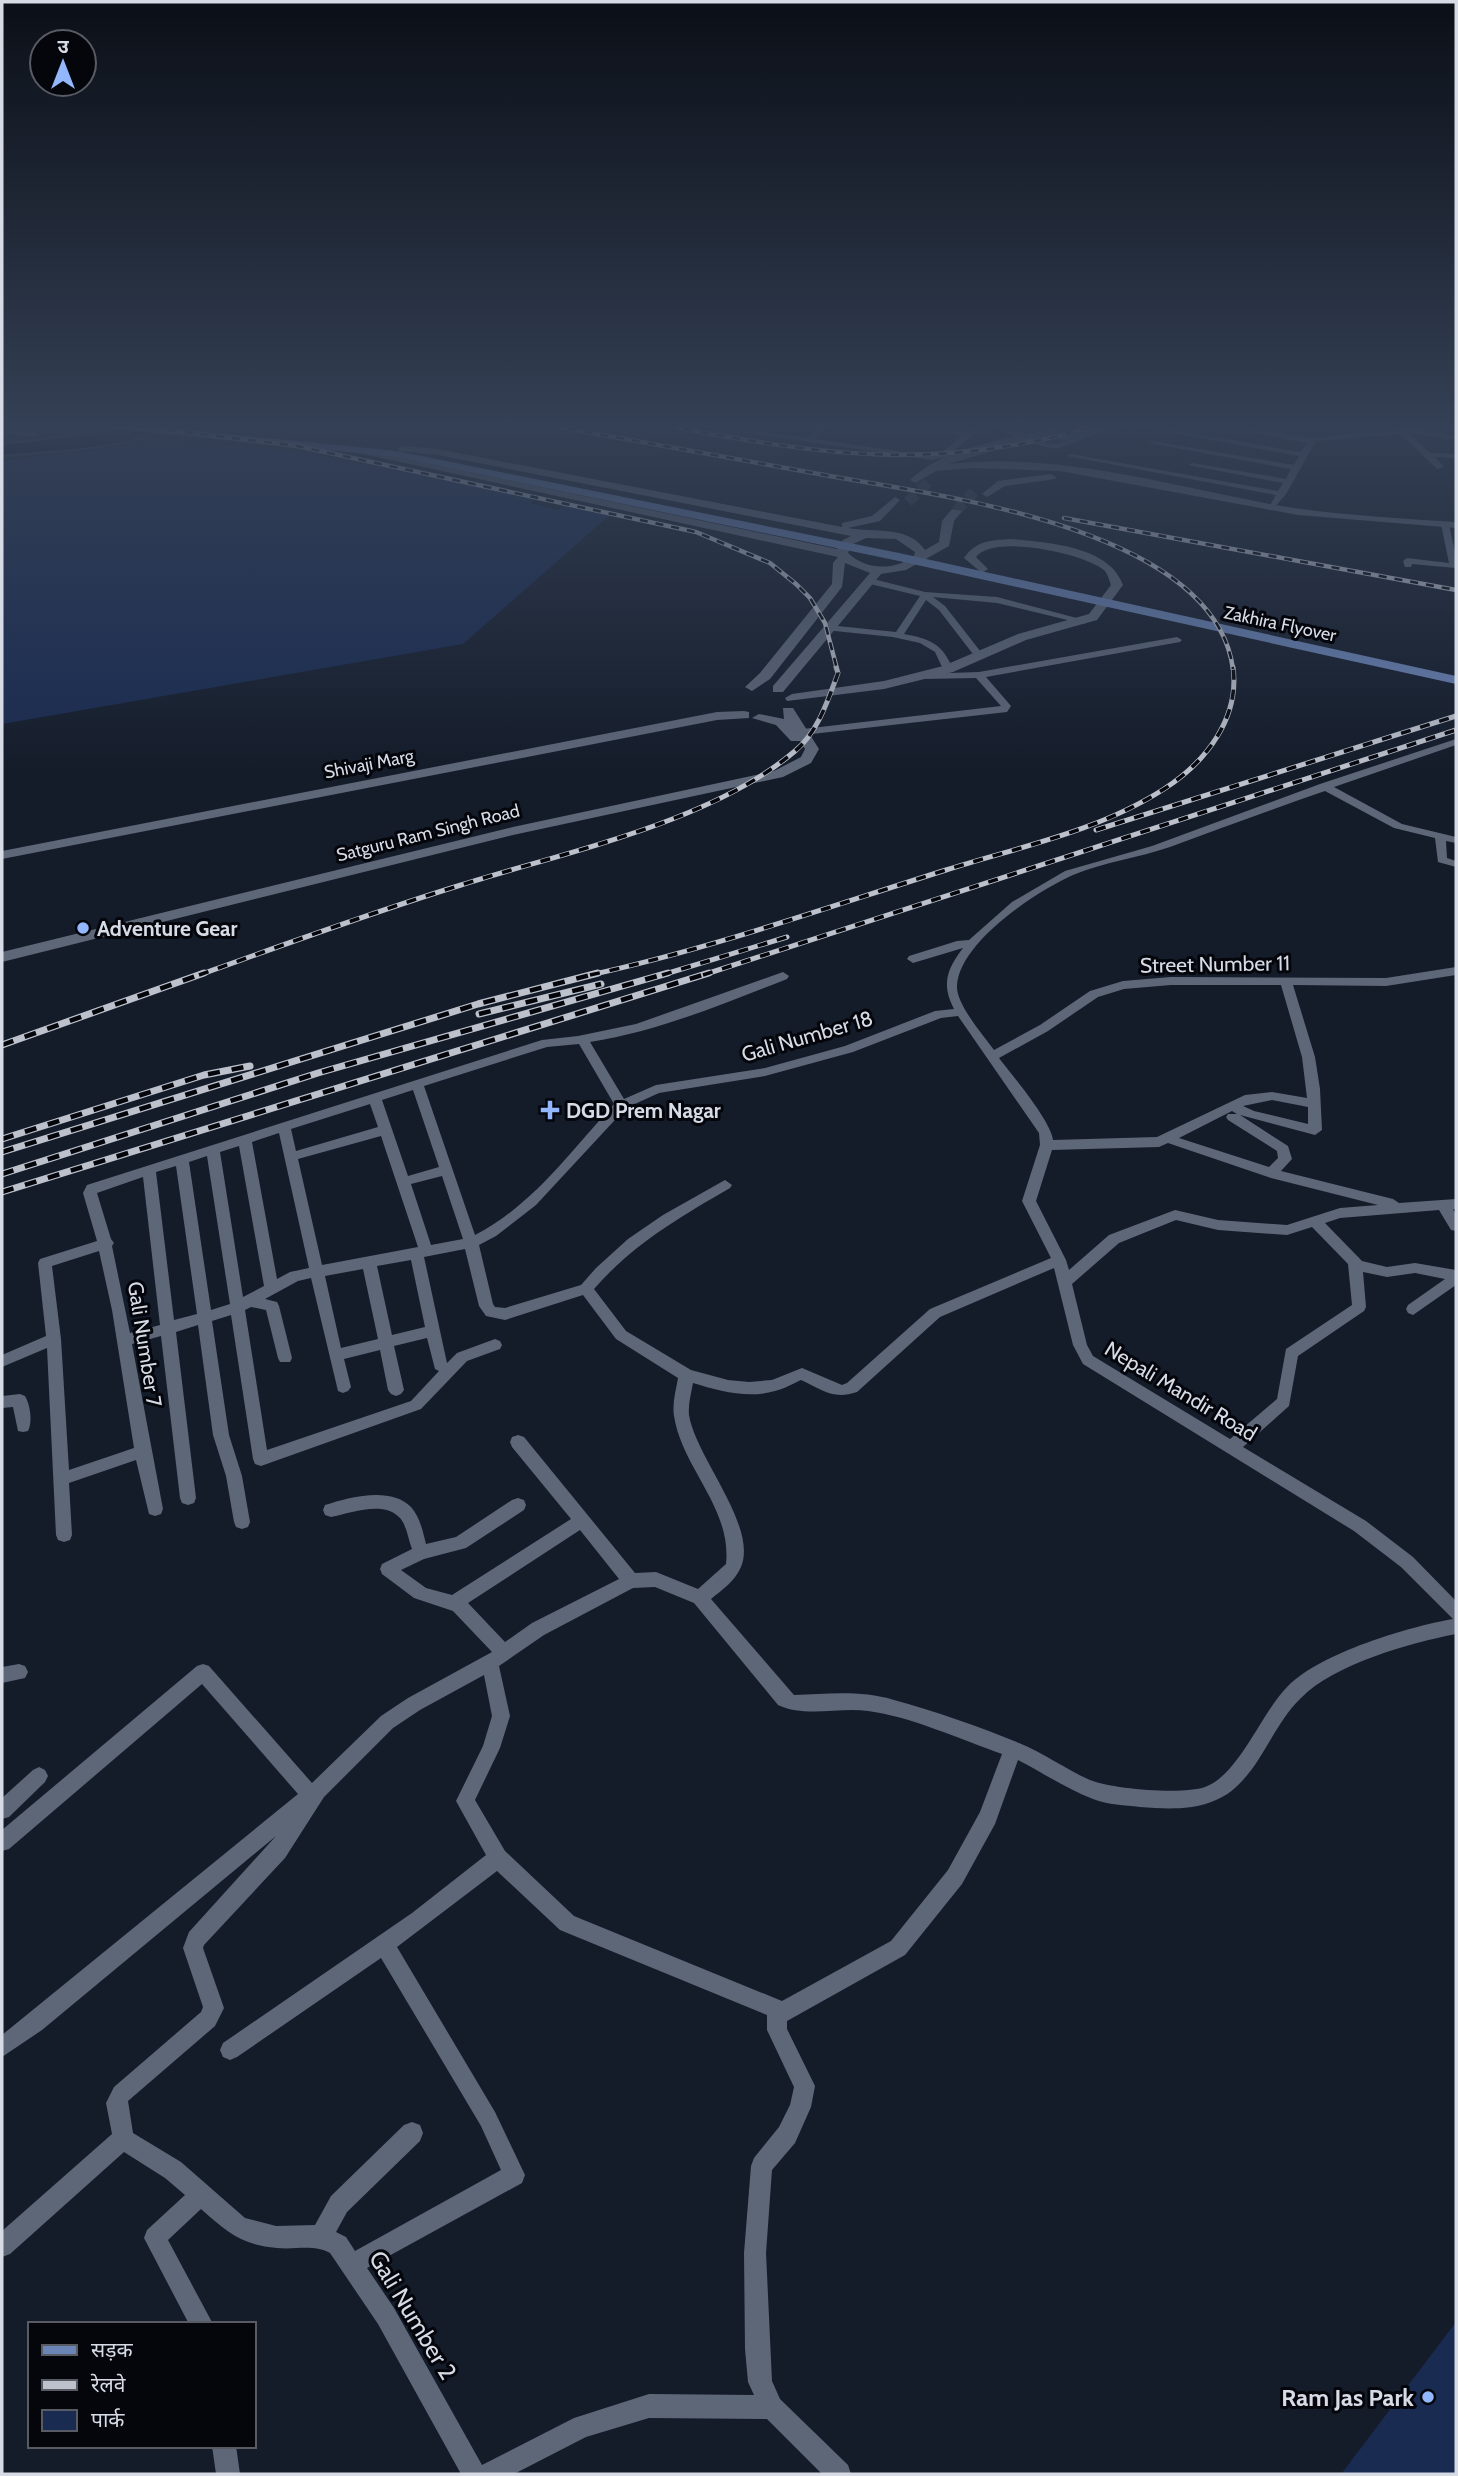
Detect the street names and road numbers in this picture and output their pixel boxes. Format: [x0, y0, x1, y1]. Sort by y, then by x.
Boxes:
street label: Zakhira Flyover [1222, 601, 1338, 647]
street label: Shivaji Marg [322, 744, 417, 783]
street label: Satguru Ram Singh Road [334, 800, 522, 866]
street label: Street Number 11 [1140, 950, 1290, 978]
street label: Gali Number 18 [738, 1005, 876, 1067]
street label: Gali Number 7 [123, 1280, 167, 1409]
street label: Nepali Mandir Road [1100, 1336, 1262, 1446]
street label: Gali Number 2 [363, 2245, 463, 2385]

